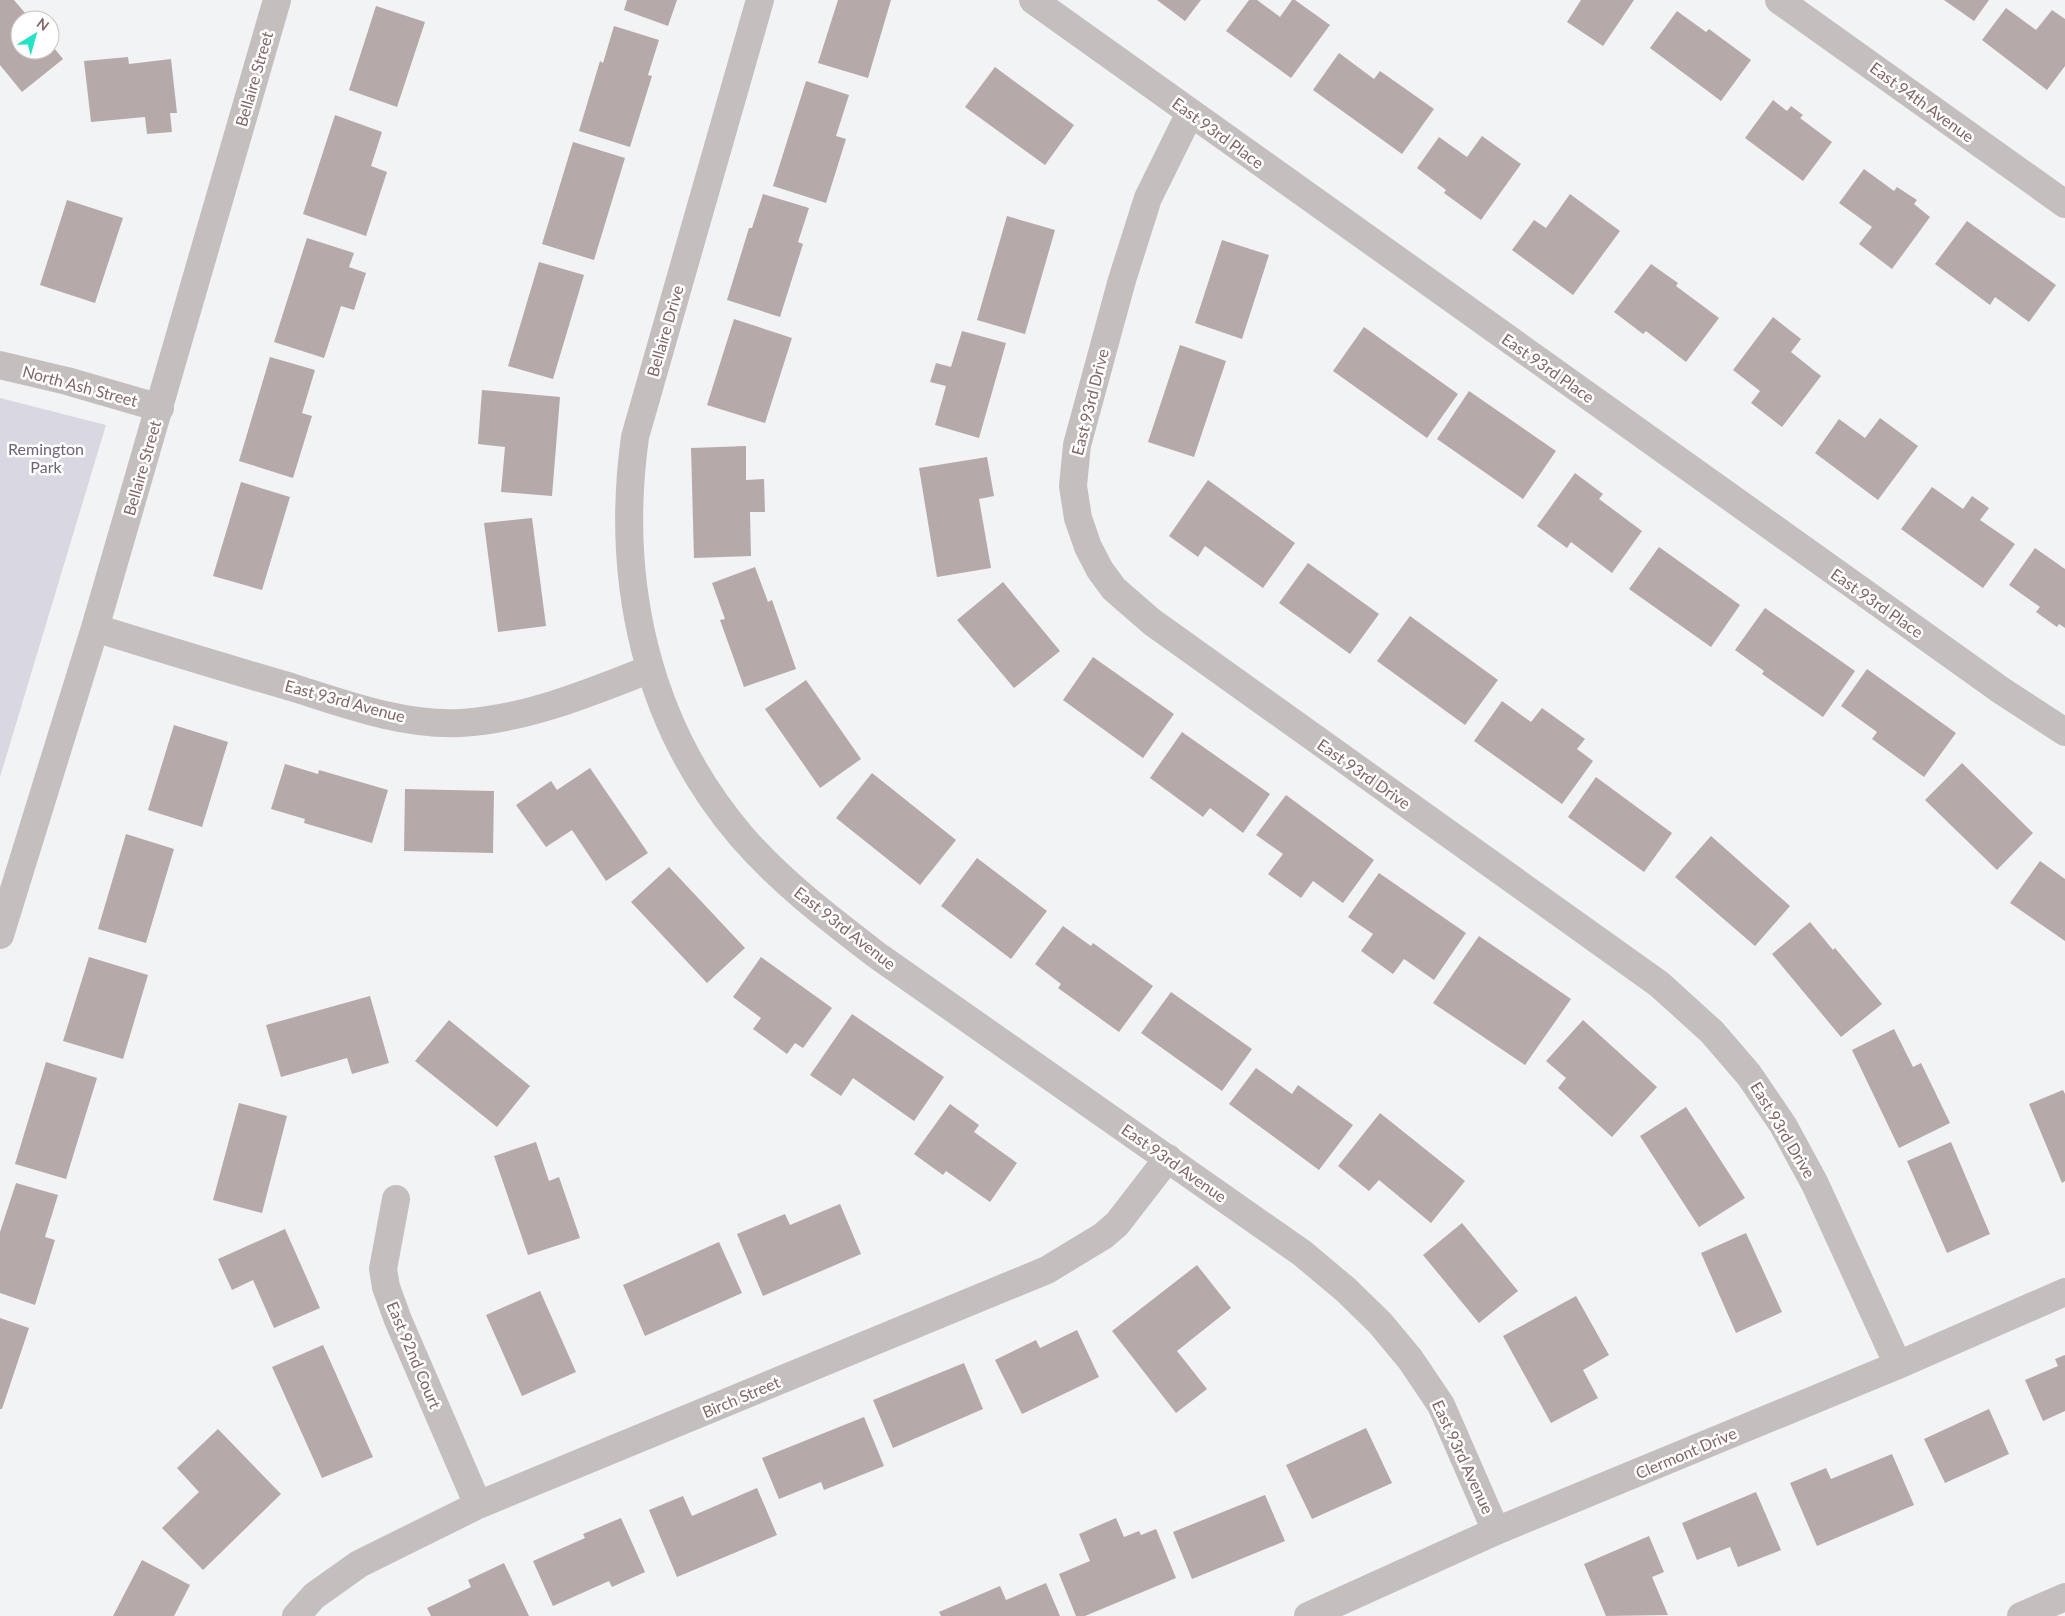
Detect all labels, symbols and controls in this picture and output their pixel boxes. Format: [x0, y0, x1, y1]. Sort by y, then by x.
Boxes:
north arrow [10, 10, 60, 60]
text: N [34, 14, 53, 34]
street label: Bellaire Street [231, 29, 276, 129]
street label: East 94th Avenue [1867, 58, 1978, 146]
street label: East 93rd Place [1169, 93, 1268, 172]
street label: Bellaire Drive [642, 283, 687, 379]
street label: East 93rd Place [1499, 329, 1598, 406]
street label: East 93rd Drive [1067, 347, 1112, 457]
street label: North Ash Street [21, 361, 140, 410]
street label: Bellaire Street [119, 418, 164, 518]
park label: Remington Park [8, 439, 84, 476]
street label: East 93rd Place [1828, 564, 1927, 641]
street label: East 93rd Avenue [283, 675, 407, 726]
street label: East 93rd Drive [1314, 735, 1414, 813]
street label: East 93rd Avenue [791, 882, 900, 973]
street label: East 93rd Drive [1747, 1078, 1820, 1181]
street label: East 93rd Avenue [1118, 1119, 1230, 1206]
street label: East 92nd Court [383, 1298, 446, 1411]
street label: Birch Street [699, 1372, 783, 1421]
street label: East 93rd Avenue [1429, 1397, 1498, 1517]
street label: Clermont Drive [1632, 1423, 1739, 1482]

